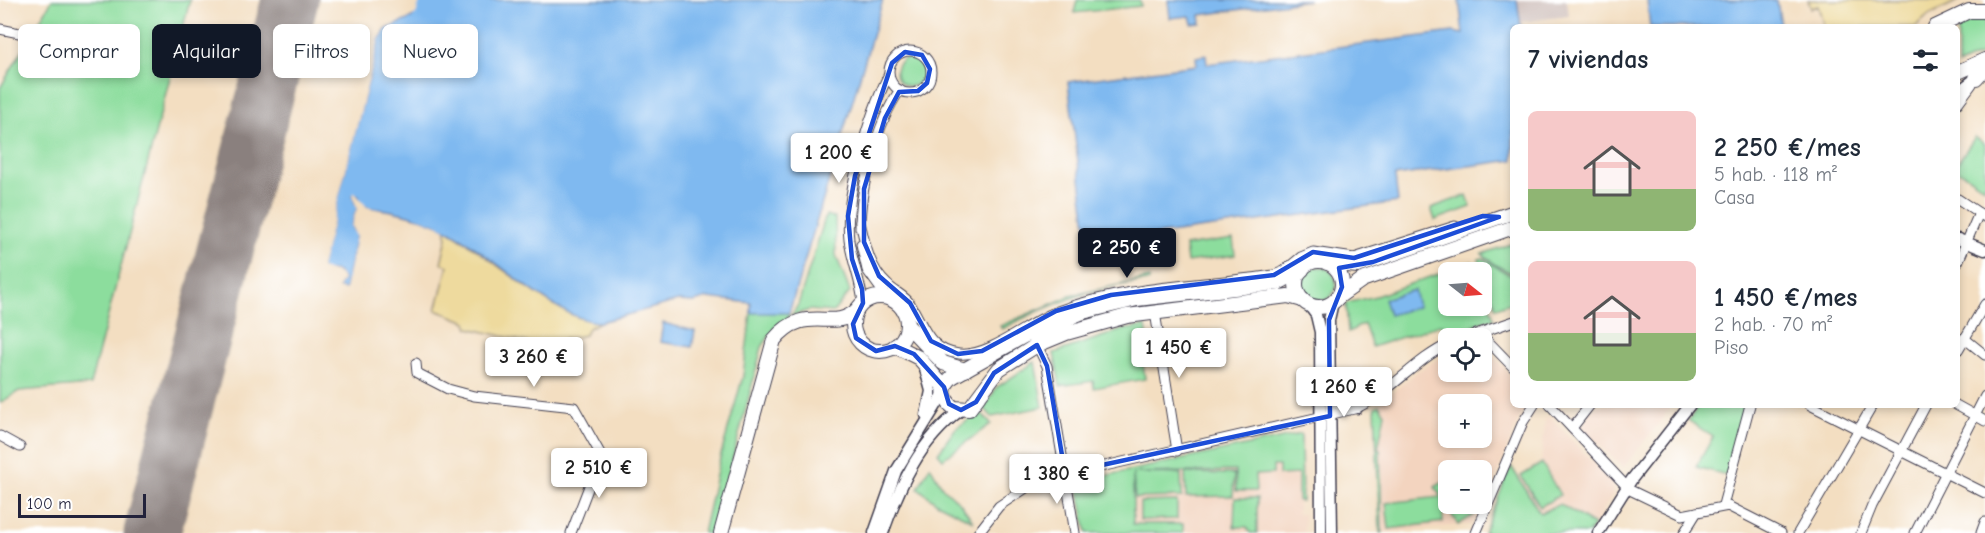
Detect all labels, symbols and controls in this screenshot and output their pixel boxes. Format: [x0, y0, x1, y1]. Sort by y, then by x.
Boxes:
chip: Comprar [18, 24, 140, 78]
chip: Alquilar [152, 24, 261, 78]
chip: Filtros [273, 24, 370, 78]
chip: Nuevo [382, 24, 478, 78]
icon: filters [1909, 44, 1942, 77]
text: 7 viviendas [1528, 45, 1648, 75]
pin: 1 200 € [784, 133, 894, 184]
text: 2 250 €/mes [1714, 133, 1861, 163]
icon: home [1576, 135, 1648, 207]
text: 1 200 € [805, 141, 873, 164]
text: 5 hab. · 118 m² [1714, 163, 1837, 186]
text: Casa [1714, 186, 1755, 209]
pin: 2 250 € [1072, 228, 1182, 279]
text: 2 250 € [1092, 236, 1162, 259]
north arrow [1438, 262, 1492, 316]
map controls [1438, 262, 1492, 514]
text: 1 450 €/mes [1714, 283, 1857, 313]
icon: home [1576, 285, 1648, 357]
text: 2 hab. · 70 m² [1714, 313, 1832, 336]
pin: 1 450 € [1124, 328, 1234, 379]
button: locate [1438, 328, 1492, 382]
text: 1 450 € [1145, 336, 1213, 359]
text: Piso [1714, 336, 1749, 359]
pin: 3 260 € [479, 337, 589, 388]
text: 3 260 € [499, 345, 569, 368]
pin: 1 260 € [1289, 367, 1399, 418]
text: 1 260 € [1310, 375, 1378, 398]
button: + [1438, 394, 1492, 448]
pin: 2 510 € [544, 448, 654, 499]
pin: 1 380 € [1002, 454, 1112, 505]
text: 2 510 € [565, 456, 633, 479]
button: − [1438, 460, 1492, 514]
text: 1 380 € [1023, 462, 1091, 485]
scale bar [18, 491, 146, 518]
text: 100 m [27, 495, 71, 513]

